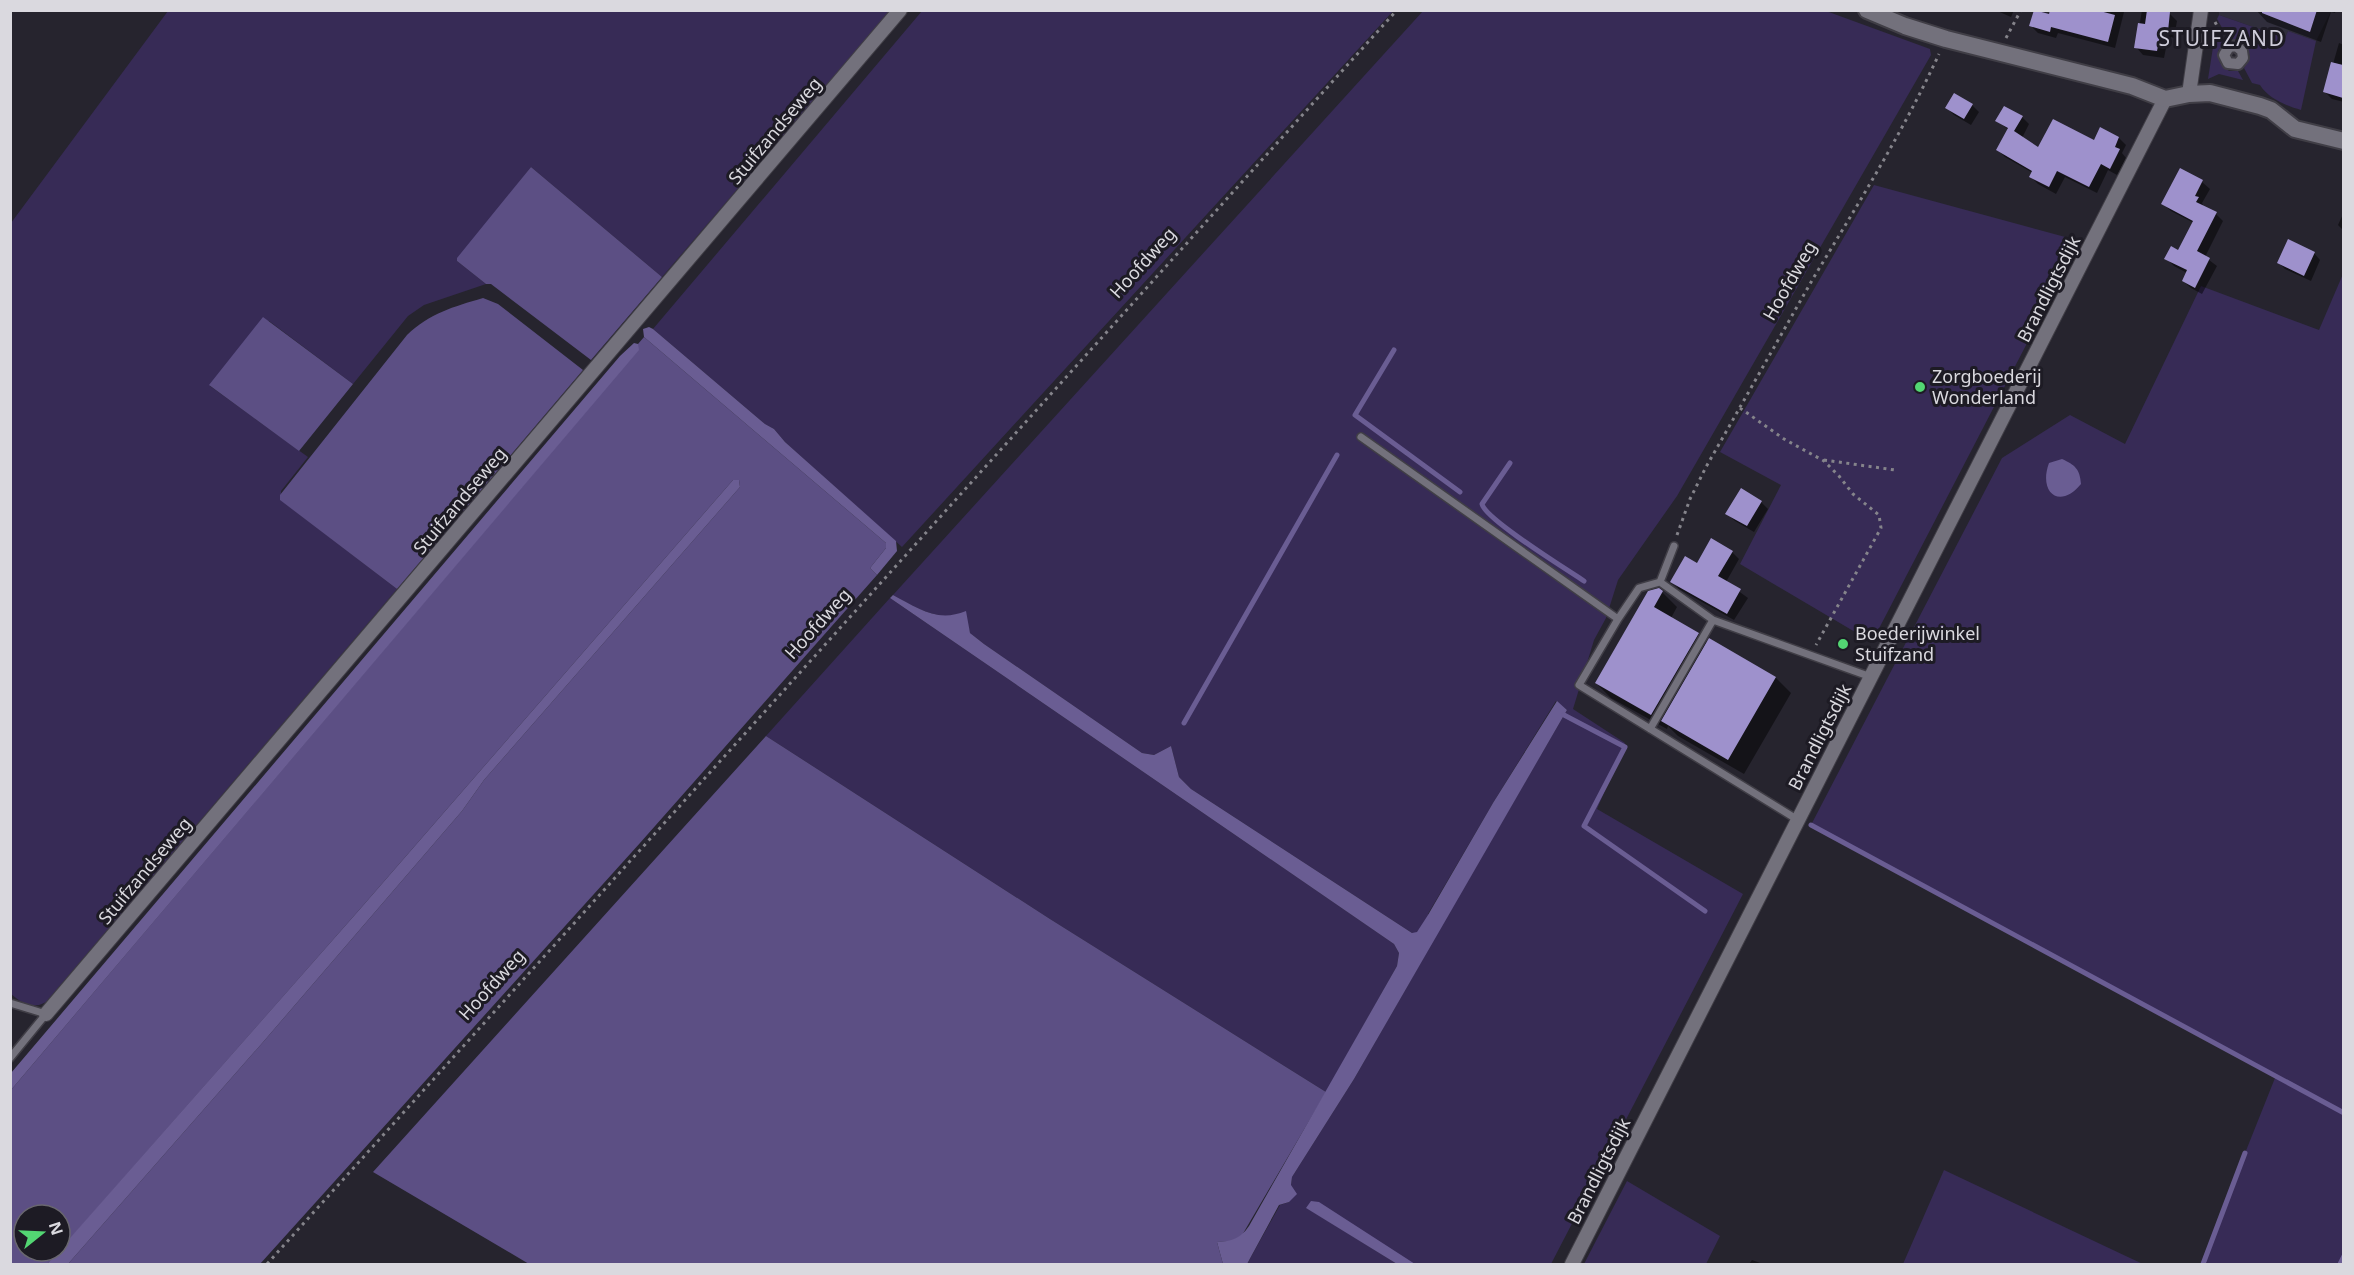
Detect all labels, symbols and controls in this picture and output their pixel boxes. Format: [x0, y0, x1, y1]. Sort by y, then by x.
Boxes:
district label: STUIFZAND [2159, 24, 2285, 52]
street label: Stuifzandseweg [722, 72, 826, 189]
street label: Hoofdweg [1104, 222, 1181, 303]
street label: Brandligtsdijk [2011, 231, 2085, 346]
street label: Hoofdweg [1757, 237, 1821, 324]
place label: Zorgboederij Wonderland [1932, 364, 2042, 409]
marker: Zorgboederij Wonderland [1913, 380, 1927, 394]
street label: Stuifzandseweg [407, 442, 511, 559]
street label: Hoofdweg [779, 583, 856, 664]
place label: Boederijwinkel Stuifzand [1855, 621, 1980, 666]
marker: Boederijwinkel Stuifzand [1836, 637, 1850, 651]
street label: Brandligtsdijk [1782, 679, 1856, 794]
street label: Stuifzandseweg [92, 812, 196, 929]
street label: Hoofdweg [453, 944, 530, 1025]
street label: Brandligtsdijk [1561, 1113, 1635, 1228]
north arrow [12, 1203, 72, 1263]
text: N [44, 1219, 69, 1238]

